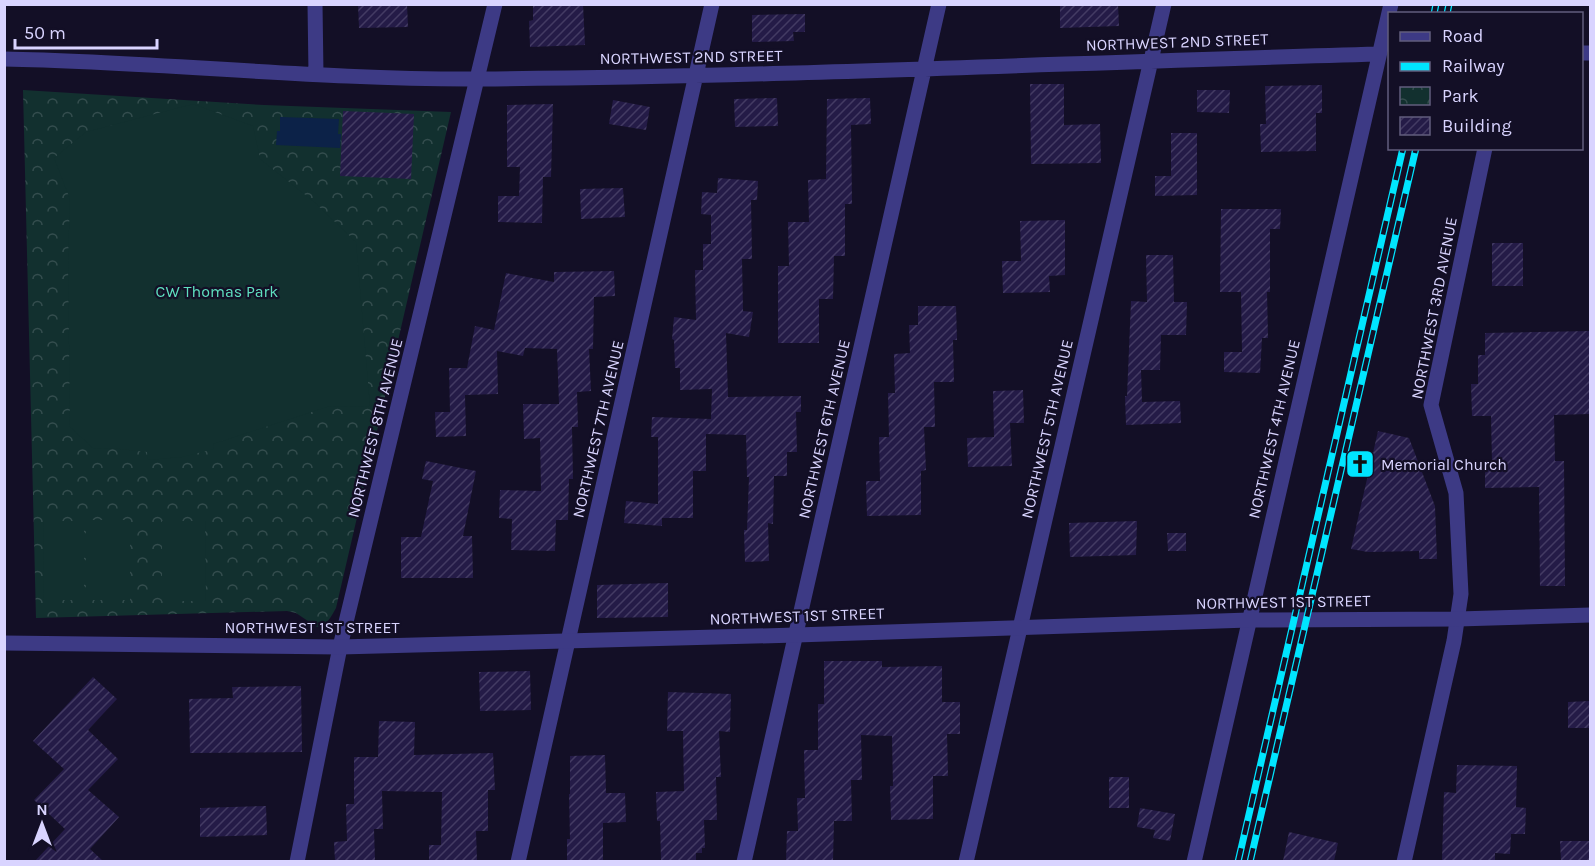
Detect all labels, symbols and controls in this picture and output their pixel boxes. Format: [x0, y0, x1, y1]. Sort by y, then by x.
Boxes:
scale bar [15, 12, 158, 50]
legend [1388, 12, 1583, 150]
text: 50 m [24, 22, 66, 44]
text: Road [1442, 25, 1483, 47]
street label: NORTHWEST 2ND STREET [1085, 29, 1269, 55]
street label: NORTHWEST 2ND STREET [600, 46, 782, 68]
text: Railway [1442, 55, 1505, 77]
text: Park [1442, 85, 1479, 107]
text: Building [1442, 115, 1512, 137]
street label: NORTHWEST 3RD AVENUE [1407, 215, 1461, 401]
park label: CW Thomas Park [156, 282, 278, 301]
street label: NORTHWEST 8TH AVENUE [344, 336, 406, 520]
street label: NORTHWEST 7TH AVENUE [568, 338, 628, 520]
street label: NORTHWEST 6TH AVENUE [794, 338, 854, 520]
street label: NORTHWEST 5TH AVENUE [1017, 338, 1077, 520]
street label: NORTHWEST 4TH AVENUE [1244, 338, 1304, 520]
church icon: Memorial Church [1344, 448, 1376, 480]
place label: Memorial Church [1381, 455, 1507, 474]
street label: NORTHWEST 1ST STREET [1195, 591, 1371, 613]
street label: NORTHWEST 1ST STREET [709, 603, 885, 629]
street label: NORTHWEST 1ST STREET [225, 618, 399, 637]
north arrow [12, 794, 72, 854]
text: N [36, 800, 48, 819]

